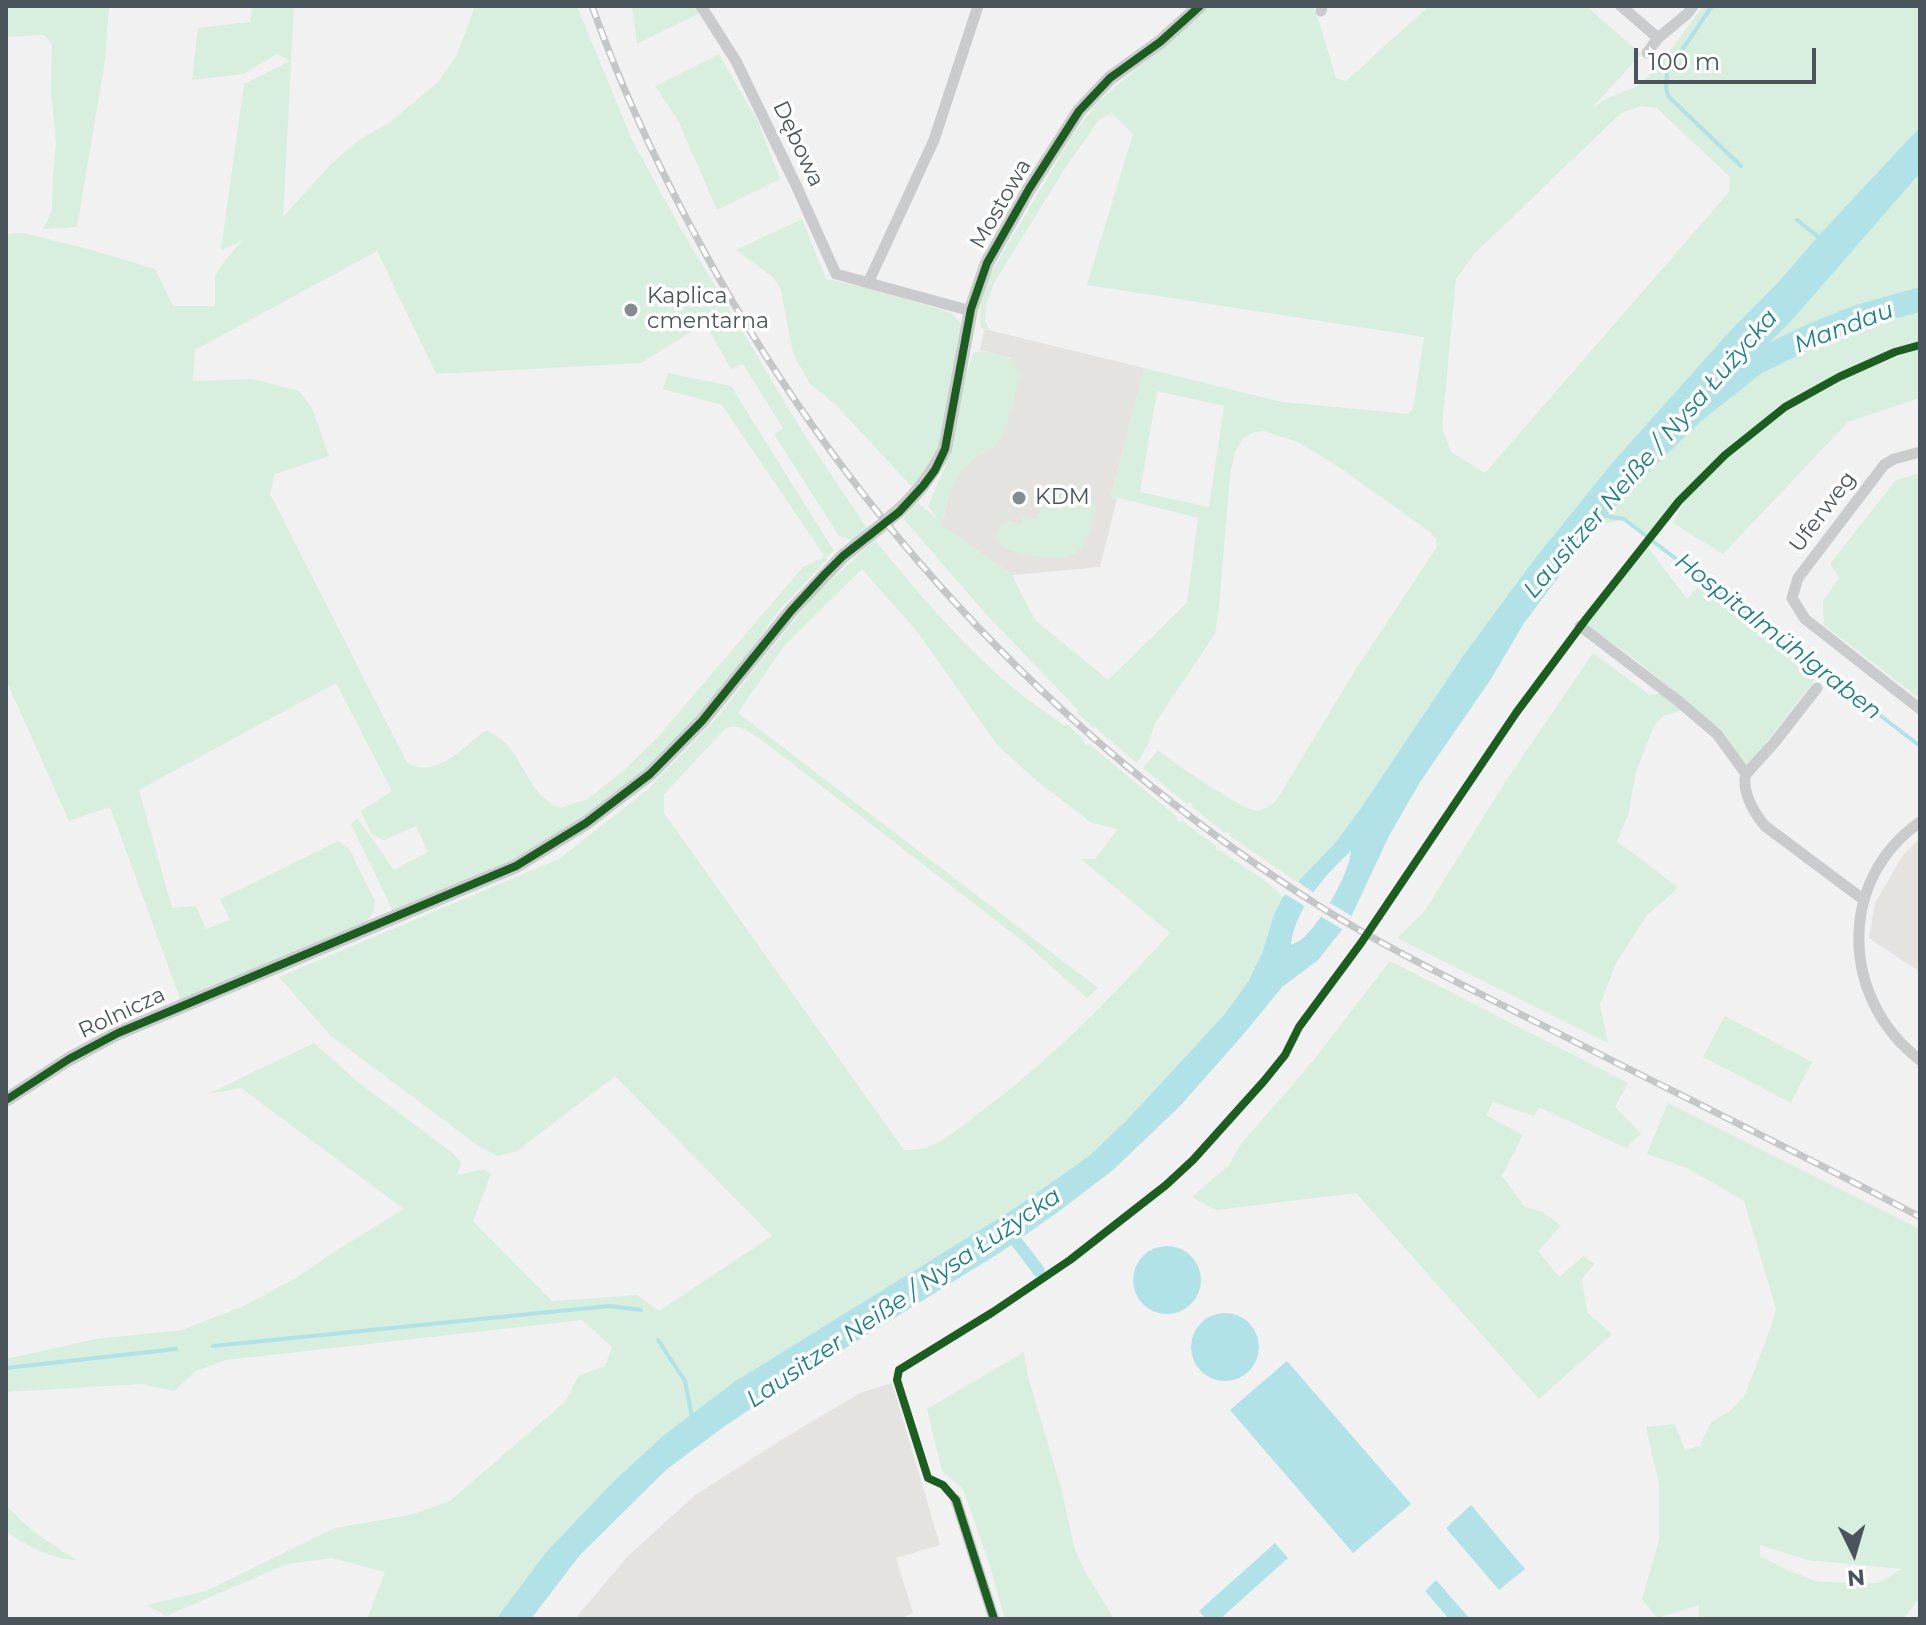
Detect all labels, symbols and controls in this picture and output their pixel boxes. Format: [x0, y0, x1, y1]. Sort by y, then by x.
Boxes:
scale bar [1638, 32, 1820, 82]
text: 100 m [1648, 47, 1720, 76]
street label: Dębowa [767, 97, 829, 191]
street label: Mostowa [965, 154, 1037, 254]
place label: Kaplica cmentarna [647, 284, 769, 336]
water label: Mandau [1790, 296, 1898, 360]
marker: Kaplica cmentarna [622, 301, 640, 319]
water label: Lausitzer Neiße / Nysa Łużycka [1518, 304, 1784, 604]
street label: Uferweg [1784, 466, 1862, 558]
place label: KDM [1035, 485, 1090, 511]
marker: KDM [1010, 489, 1028, 507]
water label: Hospitalmühlgraben [1669, 547, 1887, 727]
street label: Rolnicza [74, 981, 170, 1045]
water label: Lausitzer Neiße / Nysa Łużycka [741, 1182, 1067, 1414]
north arrow [1814, 1513, 1894, 1593]
text: N [1846, 1563, 1866, 1592]

